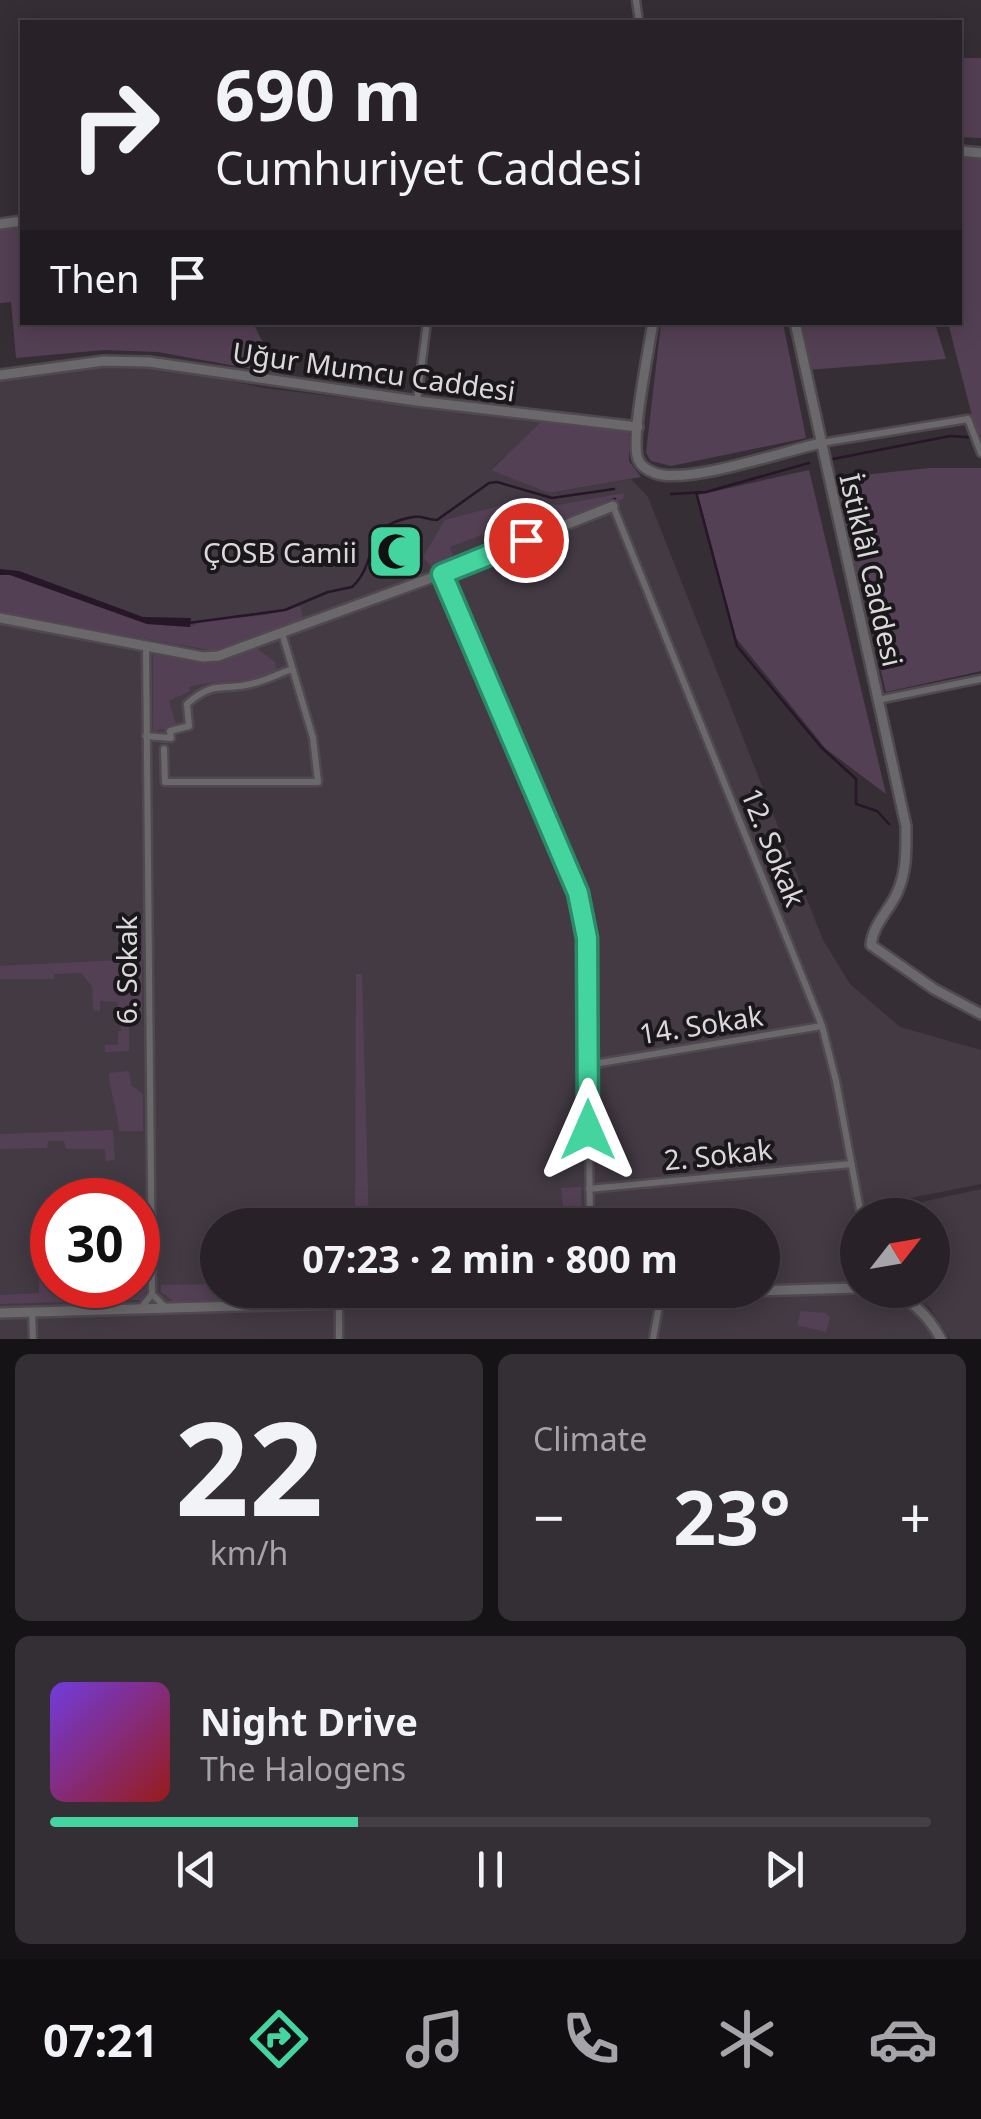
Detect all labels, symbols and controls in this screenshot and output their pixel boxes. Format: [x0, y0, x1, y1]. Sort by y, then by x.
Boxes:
text: 690 m [215, 46, 422, 142]
icon: right [50, 60, 180, 190]
text: Cumhuriyet Caddesi [215, 137, 643, 198]
icon: arrive [160, 250, 215, 305]
text: Then [50, 252, 140, 304]
street label: Uğur Mumcu Caddesi [230, 332, 518, 410]
street label: İstiklâl Caddesi [831, 470, 913, 670]
pin [484, 498, 569, 583]
icon: arrive [499, 513, 554, 568]
mosque icon: ÇOSB Camii [366, 522, 426, 582]
place label: ÇOSB Camii [203, 533, 357, 571]
street label: 12. Sokak [733, 782, 815, 912]
street label: 6. Sokak [107, 916, 145, 1024]
street label: 14. Sokak [636, 995, 766, 1053]
position arrow [536, 1078, 640, 1182]
street label: 2. Sokak [662, 1129, 774, 1179]
speed limit sign: 30 [30, 1178, 160, 1308]
north arrow [840, 1198, 950, 1308]
map controls [840, 1198, 950, 1308]
text: 07:23 · 2 min · 800 m [302, 1232, 678, 1284]
text: 22 [175, 1377, 323, 1554]
text: Climate [533, 1417, 647, 1460]
text: 23° [673, 1465, 791, 1567]
text: − [533, 1479, 564, 1554]
text: + [900, 1479, 931, 1554]
text: km/h [210, 1531, 288, 1574]
text: Night Drive [200, 1695, 418, 1747]
text: The Halogens [200, 1747, 406, 1790]
icon: previous [169, 1842, 224, 1897]
icon: pause [463, 1842, 518, 1897]
icon: next [757, 1842, 812, 1897]
icon: directions [244, 2004, 314, 2074]
icon: music [400, 2004, 470, 2074]
icon: phone [556, 2004, 626, 2074]
icon: climate [712, 2004, 782, 2074]
icon: car [868, 2004, 938, 2074]
text: 07:21 [43, 2009, 159, 2070]

